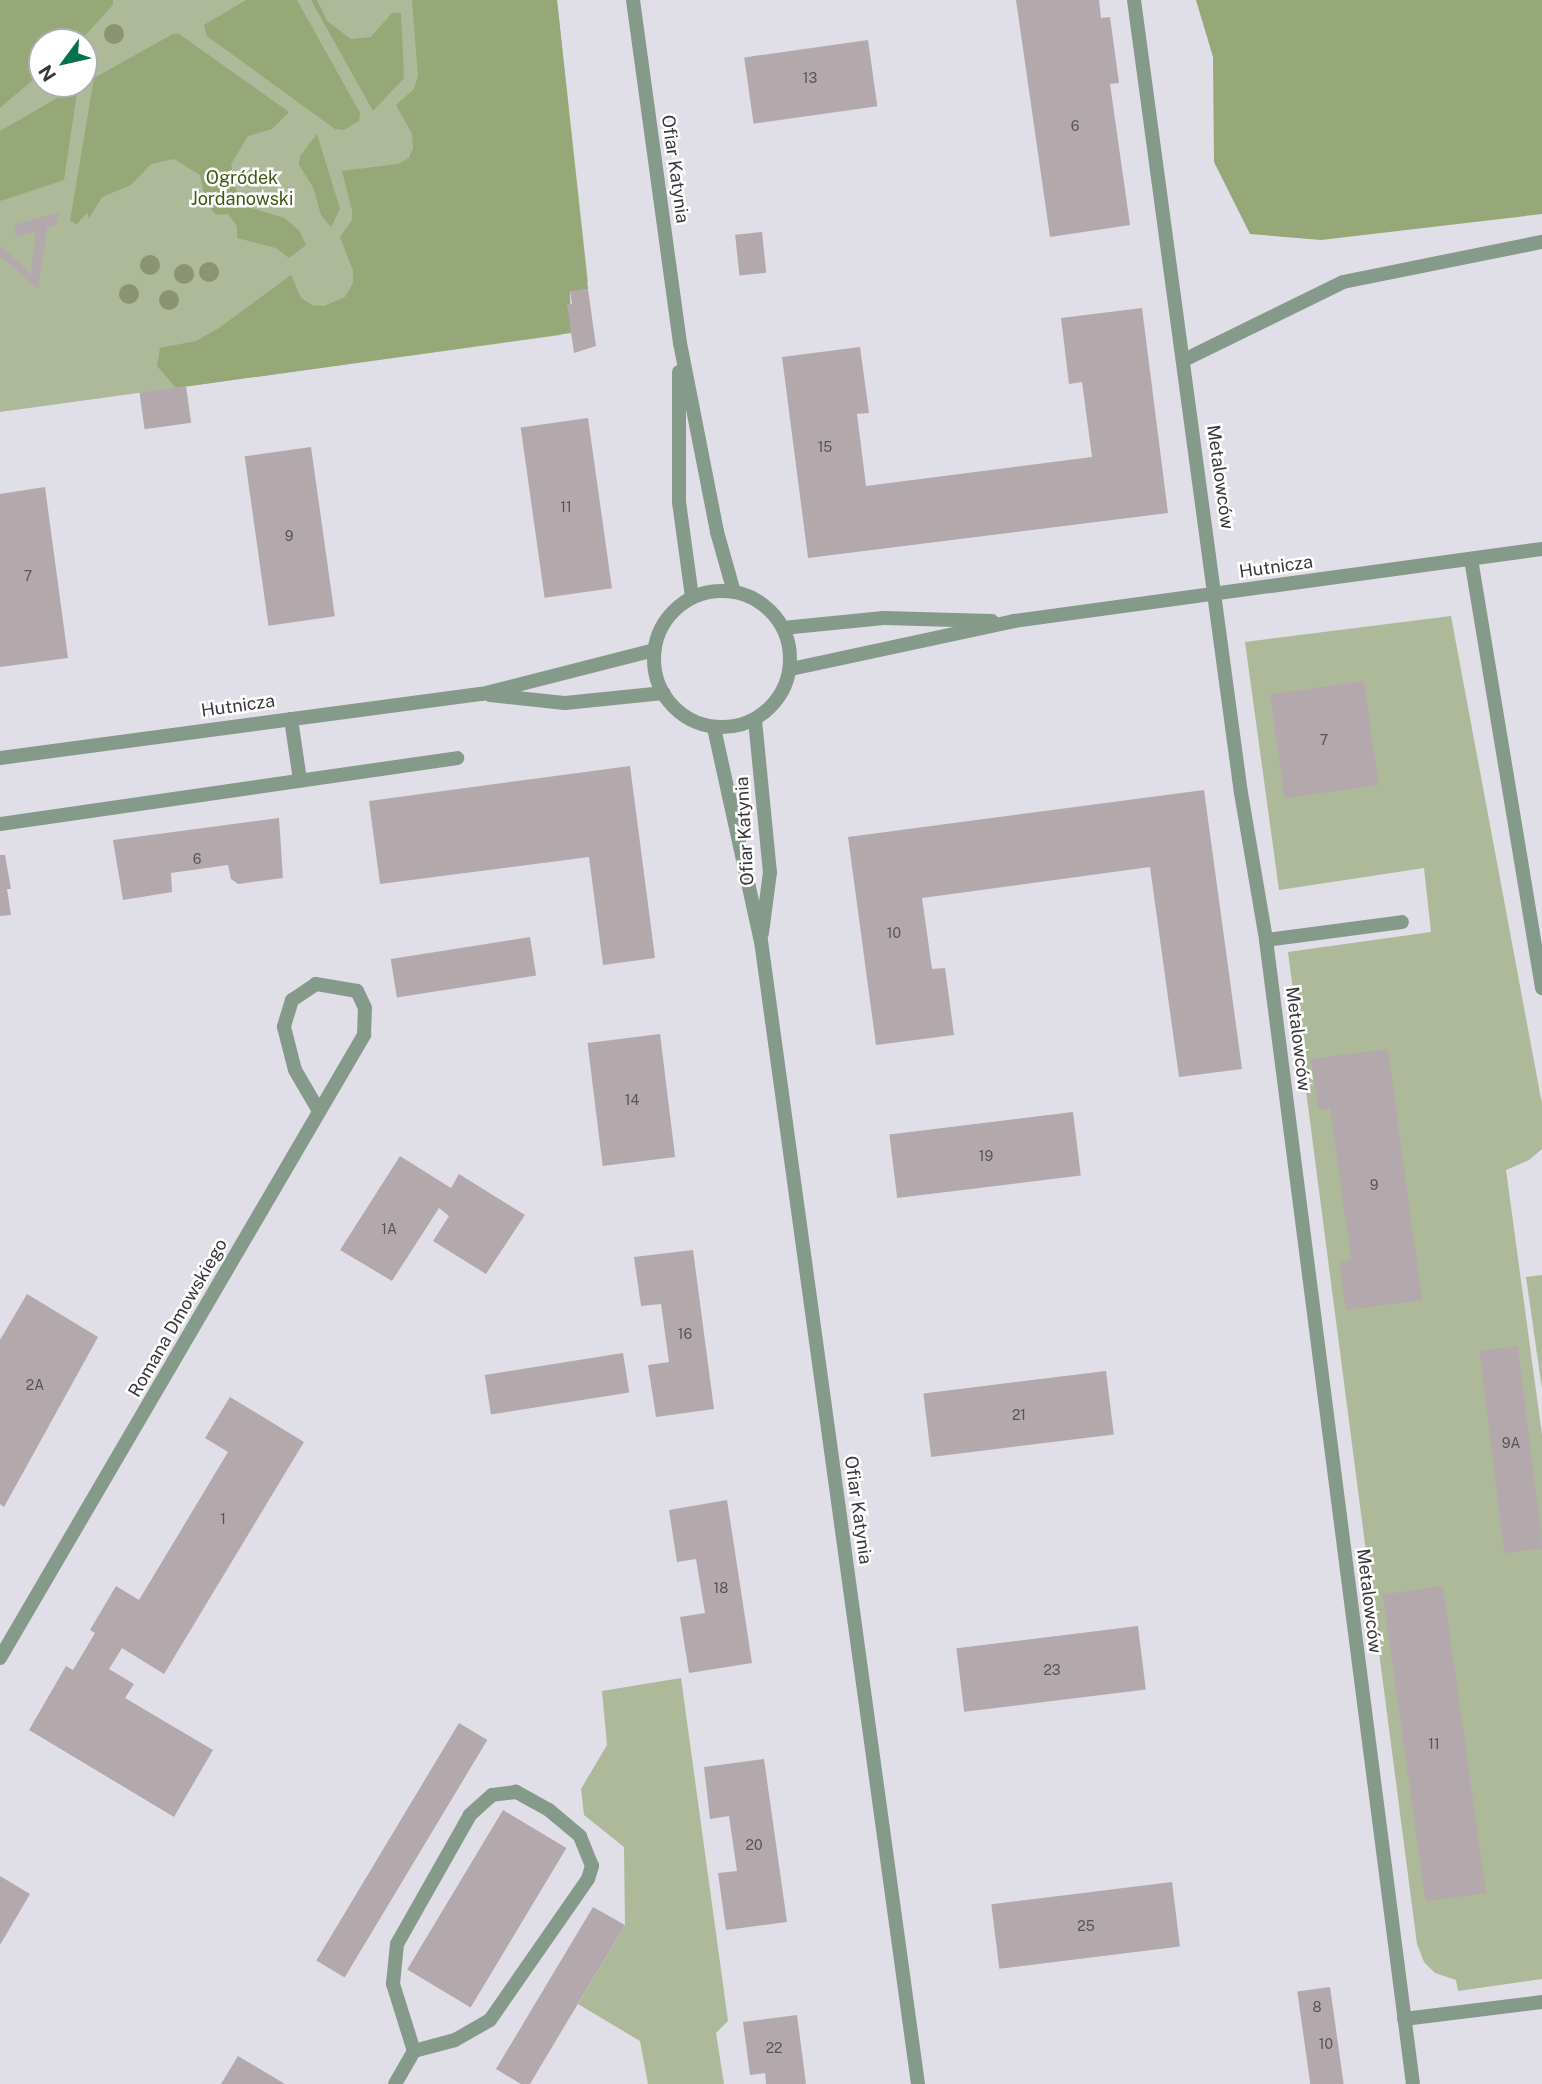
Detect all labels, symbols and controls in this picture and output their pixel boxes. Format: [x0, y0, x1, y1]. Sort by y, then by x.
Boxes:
north arrow [28, 28, 98, 98]
text: N [34, 61, 60, 86]
house number: 13 [803, 70, 817, 86]
street label: Ofiar Katynia [657, 113, 693, 225]
house number: 6 [1071, 118, 1079, 134]
park label: Ogródek Jordanowski [191, 168, 293, 210]
street label: Metalowców [1202, 423, 1238, 531]
house number: 15 [818, 439, 832, 455]
house number: 11 [560, 499, 572, 515]
house number: 9 [285, 528, 293, 544]
street label: Hutnicza [1238, 551, 1314, 583]
house number: 7 [24, 568, 32, 584]
street label: Hutnicza [200, 690, 276, 722]
house number: 7 [1320, 732, 1328, 748]
street label: Ofiar Katynia [731, 776, 759, 886]
house number: 6 [193, 851, 201, 867]
house number: 10 [887, 925, 901, 941]
street label: Metalowców [1281, 985, 1315, 1093]
house number: 14 [625, 1092, 639, 1108]
house number: 19 [979, 1148, 993, 1164]
house number: 9 [1370, 1177, 1378, 1193]
house number: 1A [381, 1221, 397, 1237]
street label: Romana Dmowskiego [124, 1235, 232, 1401]
house number: 16 [678, 1326, 692, 1342]
house number: 2A [26, 1377, 44, 1393]
house number: 21 [1012, 1407, 1026, 1423]
house number: 9A [1502, 1435, 1520, 1451]
street label: Ofiar Katynia [840, 1454, 876, 1566]
house number: 1 [220, 1511, 226, 1527]
street label: Metalowców [1352, 1547, 1386, 1655]
house number: 18 [714, 1580, 728, 1596]
house number: 23 [1043, 1662, 1061, 1678]
house number: 11 [1428, 1736, 1440, 1752]
house number: 20 [746, 1837, 762, 1853]
house number: 25 [1077, 1918, 1095, 1934]
house number: 8 [1312, 1999, 1322, 2015]
house number: 10 [1319, 2036, 1333, 2052]
house number: 22 [766, 2040, 782, 2056]

